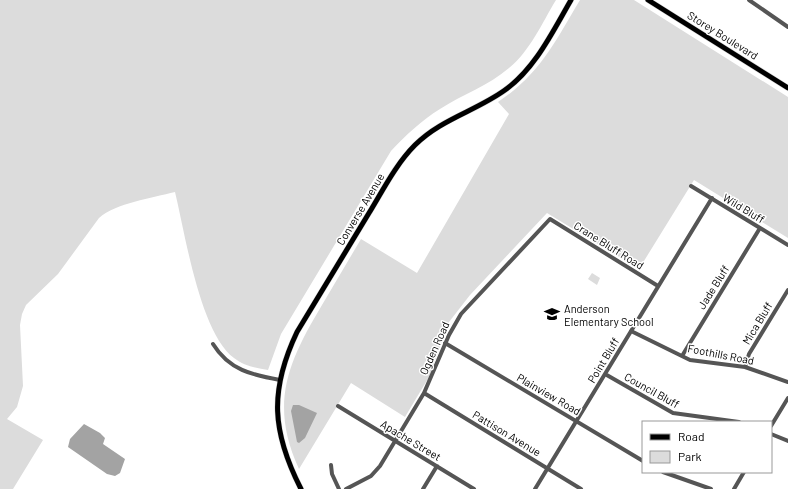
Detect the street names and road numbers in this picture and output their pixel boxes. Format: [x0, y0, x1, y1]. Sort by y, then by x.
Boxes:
street label: Storey Boulevard [685, 8, 761, 62]
street label: Converse Avenue [333, 171, 387, 247]
street label: Wild Bluff [721, 190, 767, 226]
street label: Crane Bluff Road [572, 218, 646, 272]
street label: Jade Bluff [694, 263, 732, 311]
street label: Mica Bluff [739, 299, 775, 347]
street label: Ogden Road [416, 319, 452, 377]
street label: Point Bluff [584, 335, 622, 385]
street label: Foothills Road [687, 341, 755, 367]
street label: Plainview Road [515, 370, 583, 418]
street label: Council Bluff [622, 370, 682, 410]
street label: Pattison Avenue [471, 408, 544, 459]
street label: Apache Street [378, 417, 444, 463]

